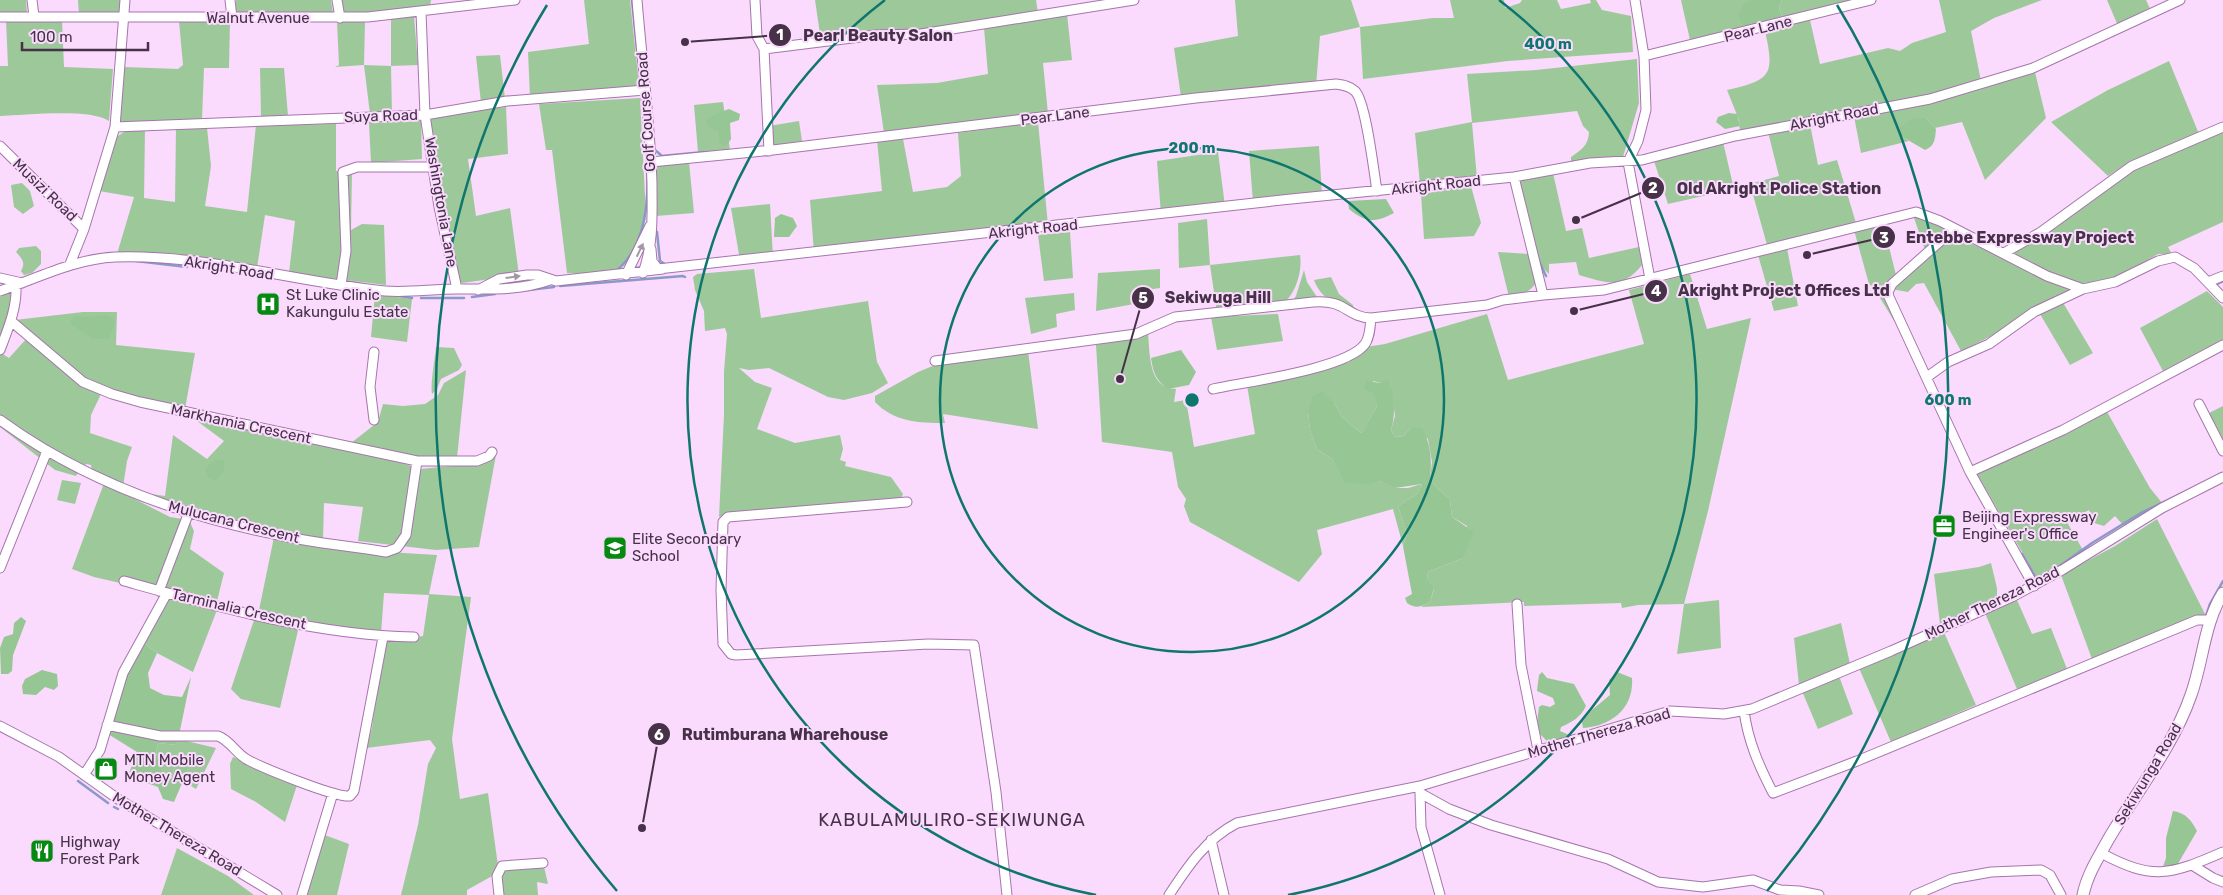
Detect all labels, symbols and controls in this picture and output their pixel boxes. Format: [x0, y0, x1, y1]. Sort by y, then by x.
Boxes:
street label: Walnut Avenue [206, 9, 310, 27]
street label: Pear Lane [1722, 12, 1794, 46]
scale bar [22, 20, 149, 52]
callout: Pearl Beauty Salon [768, 20, 963, 51]
text: 1 [776, 26, 784, 44]
text: Pearl Beauty Salon [803, 26, 953, 45]
text: 100 m [30, 28, 72, 46]
text: 400 m [1524, 35, 1572, 53]
street label: Golf Course Road [633, 51, 659, 173]
street label: Akright Road [1788, 100, 1880, 134]
street label: Pear Lane [1019, 103, 1091, 129]
street label: Suya Road [344, 106, 418, 126]
street label: Washingtonia Lane [421, 136, 461, 268]
text: 200 m [1168, 139, 1216, 157]
street label: Musizi Road [9, 155, 81, 225]
street label: Akright Road [1390, 171, 1482, 199]
callout: Old Akright Police Station [1641, 173, 1891, 204]
text: 2 [1648, 179, 1658, 197]
text: Old Akright Police Station [1677, 179, 1881, 198]
street label: Akright Road [987, 215, 1079, 243]
callout: Entebbe Expressway Project [1871, 222, 2145, 253]
text: Entebbe Expressway Project [1906, 228, 2135, 247]
text: 3 [1879, 229, 1889, 247]
one-way arrow [636, 242, 644, 257]
street label: Akright Road [183, 252, 275, 284]
one-way arrow [505, 272, 521, 280]
callout: Akright Project Offices Ltd [1643, 275, 1900, 306]
text: Akright Project Offices Ltd [1678, 281, 1890, 300]
callout: Sekiwuga Hill [1130, 282, 1281, 313]
text: 4 [1651, 282, 1661, 300]
place label: St Luke Clinic Kakungulu Estate [286, 286, 408, 321]
text: Sekiwuga Hill [1165, 288, 1271, 307]
text: 5 [1138, 289, 1148, 307]
hospital icon: St Luke Clinic Kakungulu Estate [255, 291, 281, 317]
centre of rings [1183, 391, 1201, 409]
text: 600 m [1924, 391, 1972, 409]
street label: Markhamia Crescent [169, 400, 313, 448]
street label: Mulucana Crescent [167, 497, 301, 547]
place label: Beijing Expressway Engineer's Office [1962, 508, 2097, 543]
office icon: Beijing Expressway Engineer's Office [1931, 513, 1957, 539]
place label: Elite Secondary School [632, 530, 741, 565]
school or university icon: Elite Secondary School [602, 535, 628, 561]
street label: Mother Thereza Road [1922, 563, 2062, 643]
street label: Tarminalia Crescent [170, 585, 308, 633]
street label: Mother Thereza Road [1526, 704, 1672, 762]
callout: Rutimburana Wharehouse [647, 719, 898, 750]
street label: Sekiwunga Road [2110, 720, 2186, 828]
text: Rutimburana Wharehouse [682, 725, 888, 744]
text: 6 [654, 726, 664, 744]
place label: MTN Mobile Money Agent [124, 751, 215, 786]
shop icon: MTN Mobile Money Agent [93, 756, 119, 782]
street label: Mother Thereza Road [109, 788, 245, 880]
district label: KABULAMULIRO-SEKIWUNGA [818, 809, 1086, 831]
place label: Highway Forest Park [60, 833, 140, 868]
restaurant icon: Highway Forest Park [29, 838, 55, 864]

